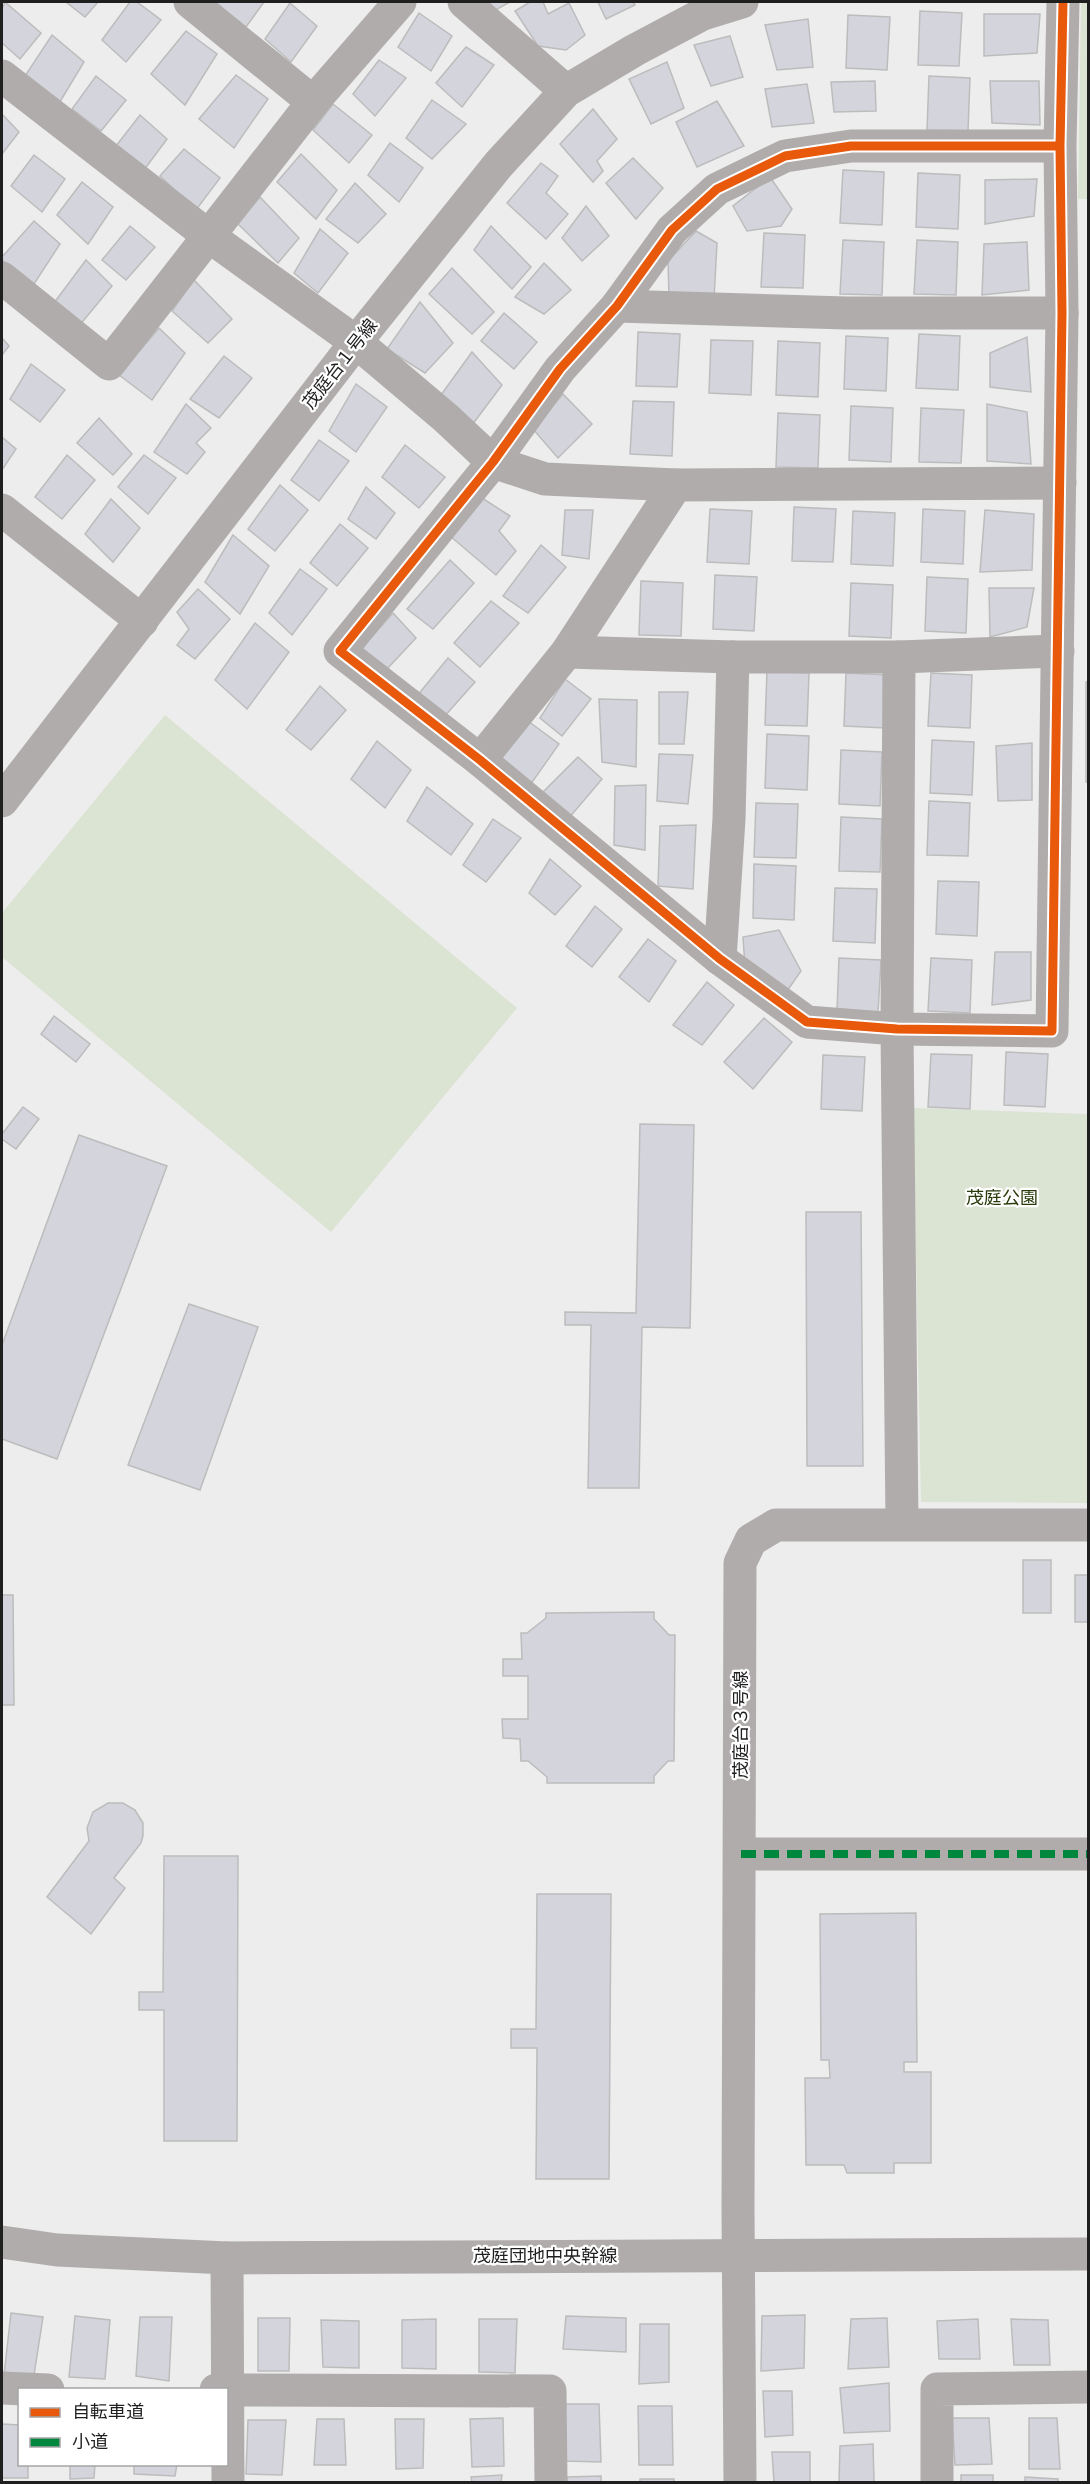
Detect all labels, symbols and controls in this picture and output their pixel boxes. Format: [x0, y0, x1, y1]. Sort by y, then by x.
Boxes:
street label: 茂庭台１号線 [298, 315, 382, 413]
park label: 茂庭公園 [966, 1187, 1038, 1209]
street label: 茂庭台３号線 [730, 1671, 752, 1779]
street label: 茂庭団地中央幹線 [473, 2245, 617, 2267]
legend [18, 2388, 228, 2466]
text: 自転車道 [72, 2401, 144, 2423]
text: 小道 [72, 2431, 108, 2453]

